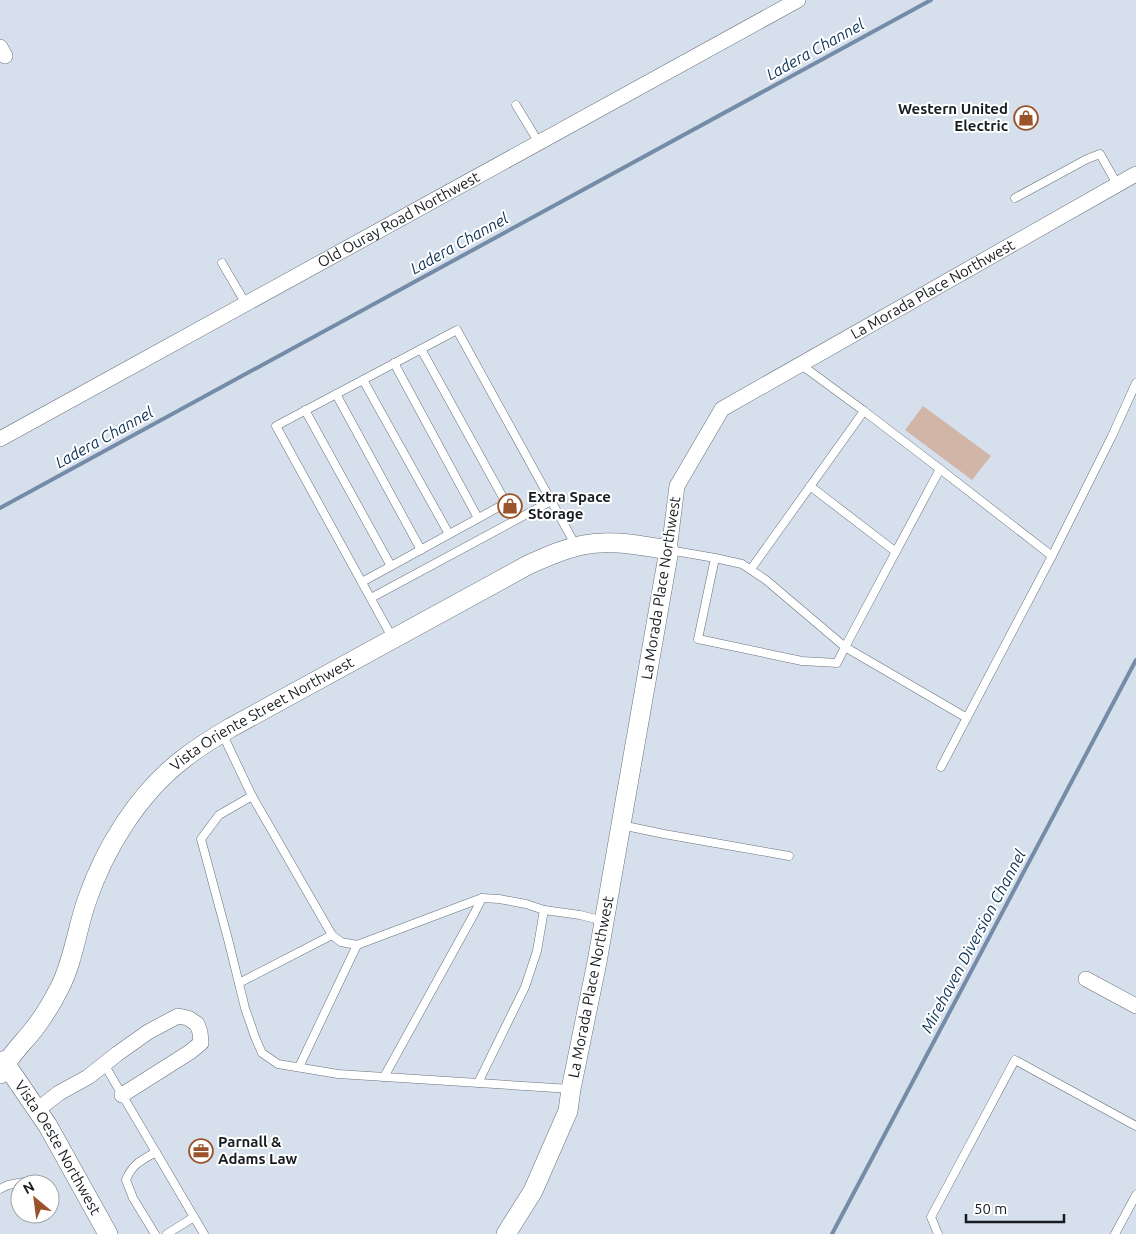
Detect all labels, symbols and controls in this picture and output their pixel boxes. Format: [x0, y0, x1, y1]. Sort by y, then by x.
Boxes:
water label: Ladera Channel [763, 14, 868, 83]
place label: Western United Electric [898, 100, 1008, 134]
shop icon: Western United Electric [1013, 105, 1039, 131]
street label: Old Ouray Road Northwest [315, 168, 482, 271]
water label: Ladera Channel [407, 208, 512, 277]
street label: La Morada Place Northwest [848, 236, 1017, 342]
water label: Ladera Channel [52, 402, 157, 471]
place label: Extra Space Storage [528, 488, 611, 522]
shop icon: Extra Space Storage [497, 493, 523, 519]
street label: La Morada Place Northwest [638, 495, 683, 681]
street label: Vista Oriente Street Northwest [166, 653, 356, 774]
water label: Mirehaven Diversion Channel [917, 846, 1029, 1036]
street label: La Morada Place Northwest [565, 894, 617, 1079]
street label: Vista Oeste Northwest [10, 1079, 104, 1219]
place label: Parnall & Adams Law [218, 1133, 298, 1167]
office icon: Parnall & Adams Law [188, 1138, 214, 1164]
north arrow [10, 1174, 60, 1224]
scale bar [966, 1192, 1064, 1224]
text: 50 m [974, 1200, 1007, 1217]

